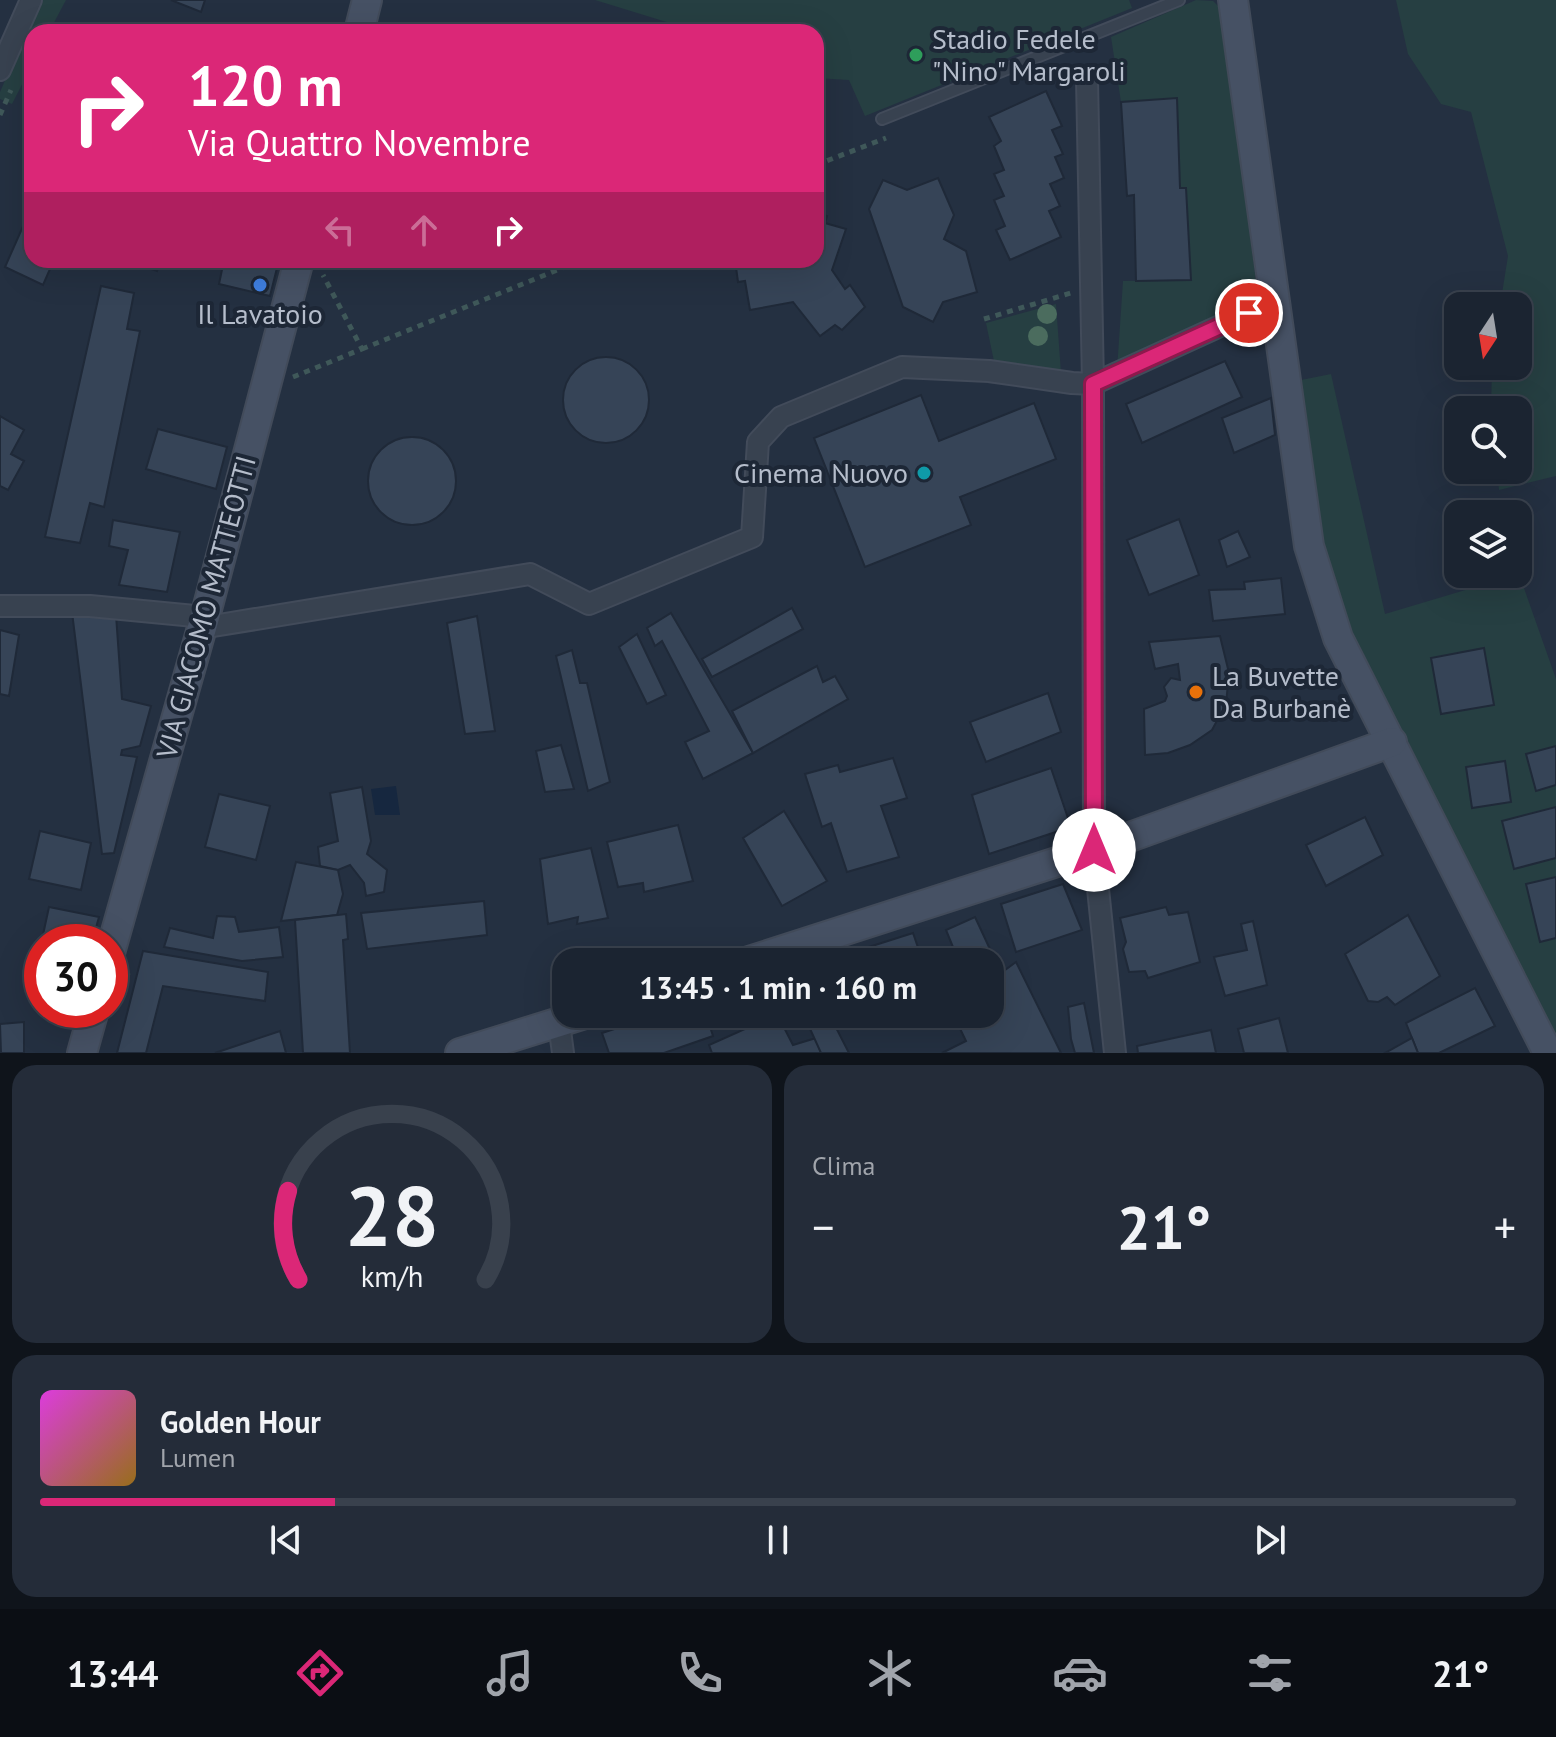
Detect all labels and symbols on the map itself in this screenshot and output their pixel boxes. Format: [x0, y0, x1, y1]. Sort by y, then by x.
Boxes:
place label: Stadio Fedele "Nino" Margaroli [932, 20, 1126, 89]
marker: Stadio Fedele "Nino" Margaroli [907, 46, 925, 64]
marker: Il Lavatoio [251, 276, 269, 294]
pin [1215, 279, 1283, 347]
north arrow [1444, 292, 1532, 380]
place label: Il Lavatoio [197, 295, 323, 332]
street label: VIA GIACOMO MATTEOTTI [147, 451, 264, 763]
place label: Cinema Nuovo [734, 454, 908, 491]
marker: Cinema Nuovo [915, 464, 933, 482]
place label: La Buvette Da Burbanè [1212, 657, 1351, 726]
marker: La Buvette Da Burbanè [1187, 683, 1205, 701]
position arrow [1052, 808, 1136, 892]
speed limit sign: 30 [24, 924, 128, 1028]

